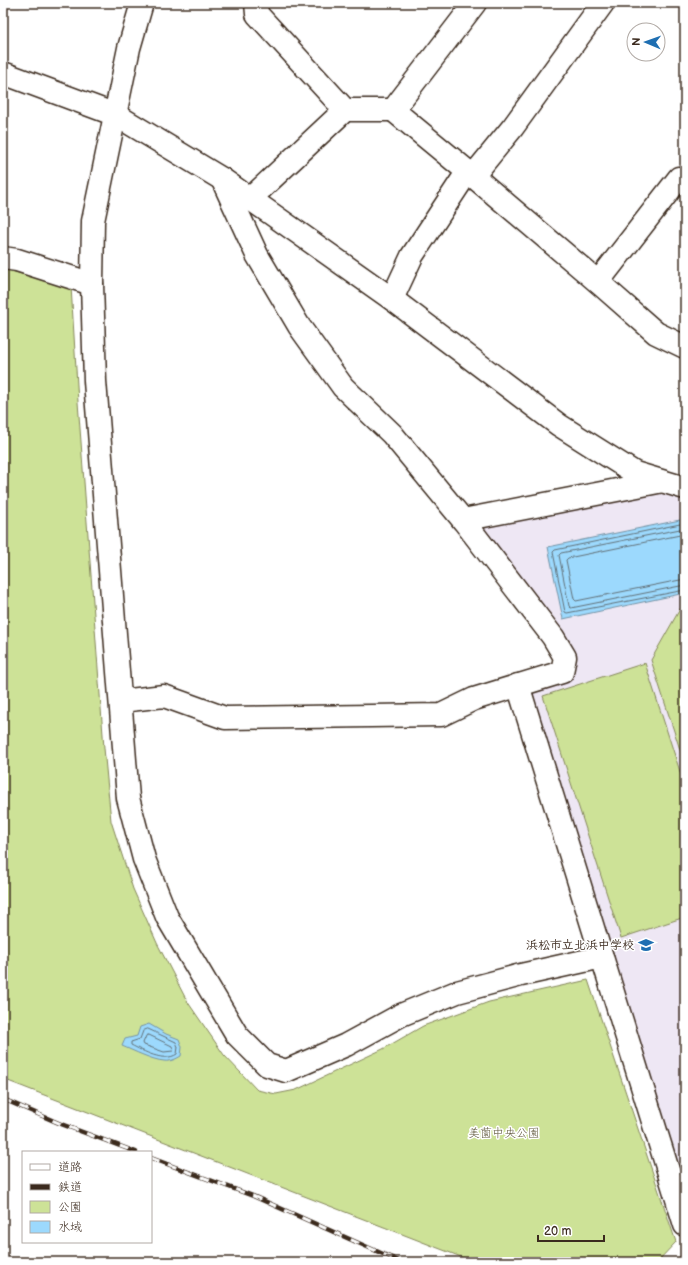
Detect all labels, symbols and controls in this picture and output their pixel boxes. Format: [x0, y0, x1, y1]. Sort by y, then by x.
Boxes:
north arrow [626, 22, 666, 62]
text: N [630, 37, 643, 46]
school or university icon: 浜松市立北浜中学校 [637, 936, 655, 954]
place label: 浜松市立北浜中学校 [526, 938, 634, 953]
park label: 美薗中央公園 [468, 1126, 540, 1141]
legend [22, 1151, 152, 1243]
text: 道路 [58, 1160, 82, 1175]
text: 鉄道 [58, 1180, 82, 1195]
text: 公園 [58, 1200, 82, 1215]
scale bar [538, 1217, 604, 1243]
text: 水域 [58, 1220, 82, 1235]
text: 20 m [544, 1224, 571, 1239]

